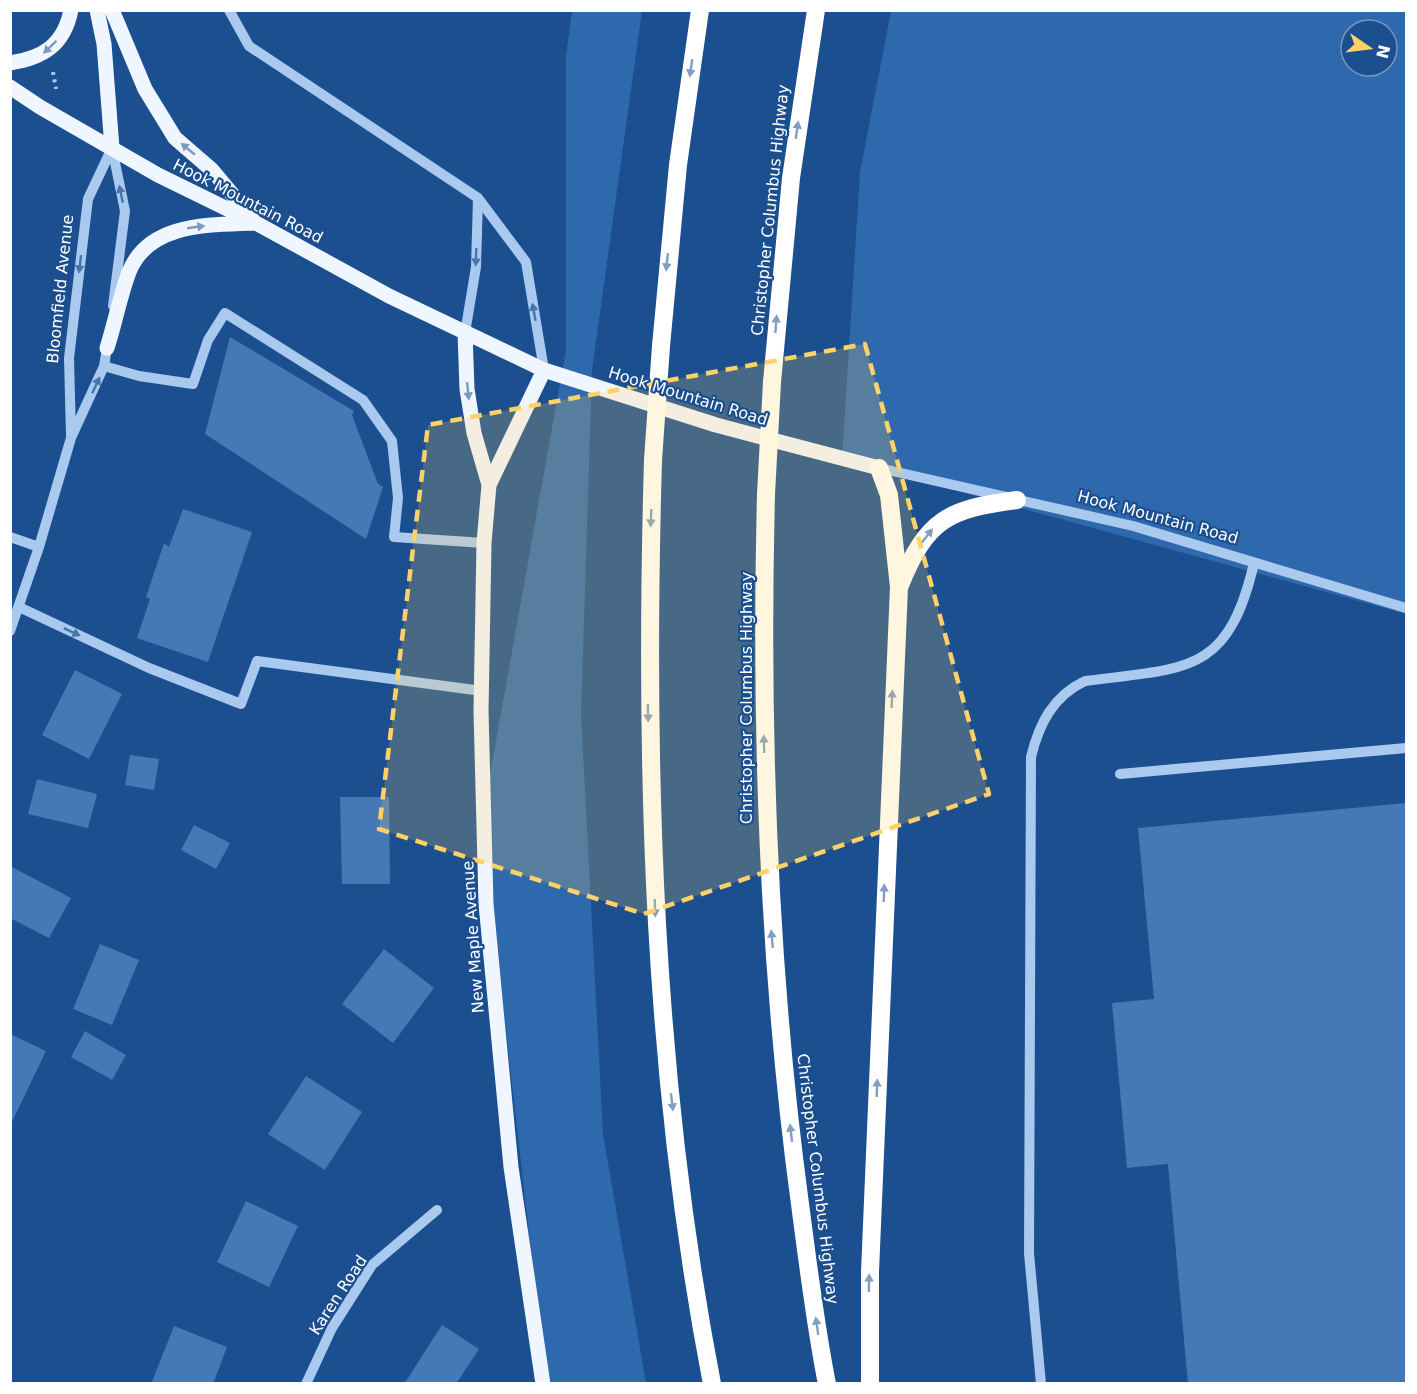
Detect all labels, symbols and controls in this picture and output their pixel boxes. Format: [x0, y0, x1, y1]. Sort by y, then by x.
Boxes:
north arrow [1339, 18, 1399, 78]
one-way arrow [44, 40, 58, 54]
text: N [1372, 43, 1394, 60]
one-way arrow [686, 59, 696, 78]
street label: Christopher Columbus Highway [747, 83, 793, 337]
one-way arrow [792, 120, 802, 139]
one-way arrow [180, 143, 196, 156]
street label: Hook Mountain Road [170, 155, 326, 247]
one-way arrow [116, 185, 126, 203]
street label: Bloomfield Avenue [43, 214, 77, 364]
one-way arrow [187, 222, 206, 231]
one-way arrow [471, 247, 481, 266]
one-way arrow [662, 252, 672, 271]
one-way arrow [76, 254, 85, 273]
one-way arrow [530, 302, 539, 321]
one-way arrow [772, 314, 781, 333]
street label: Hook Mountain Road [606, 363, 770, 429]
one-way arrow [91, 377, 100, 394]
one-way arrow [463, 382, 473, 401]
street label: Hook Mountain Road [1075, 486, 1241, 548]
one-way arrow [647, 509, 656, 528]
one-way arrow [921, 528, 934, 544]
street label: Christopher Columbus Highway [737, 572, 756, 824]
one-way arrow [63, 627, 80, 636]
one-way arrow [888, 689, 897, 708]
one-way arrow [644, 704, 653, 723]
one-way arrow [759, 734, 769, 753]
street label: New Maple Avenue [458, 860, 488, 1014]
one-way arrow [880, 884, 889, 903]
one-way arrow [650, 899, 659, 918]
one-way arrow [767, 929, 777, 948]
street label: Christopher Columbus Highway [793, 1053, 843, 1305]
one-way arrow [872, 1079, 881, 1098]
one-way arrow [667, 1093, 676, 1112]
one-way arrow [786, 1123, 795, 1142]
street label: Karen Road [305, 1251, 371, 1339]
one-way arrow [865, 1274, 874, 1293]
one-way arrow [813, 1316, 822, 1335]

